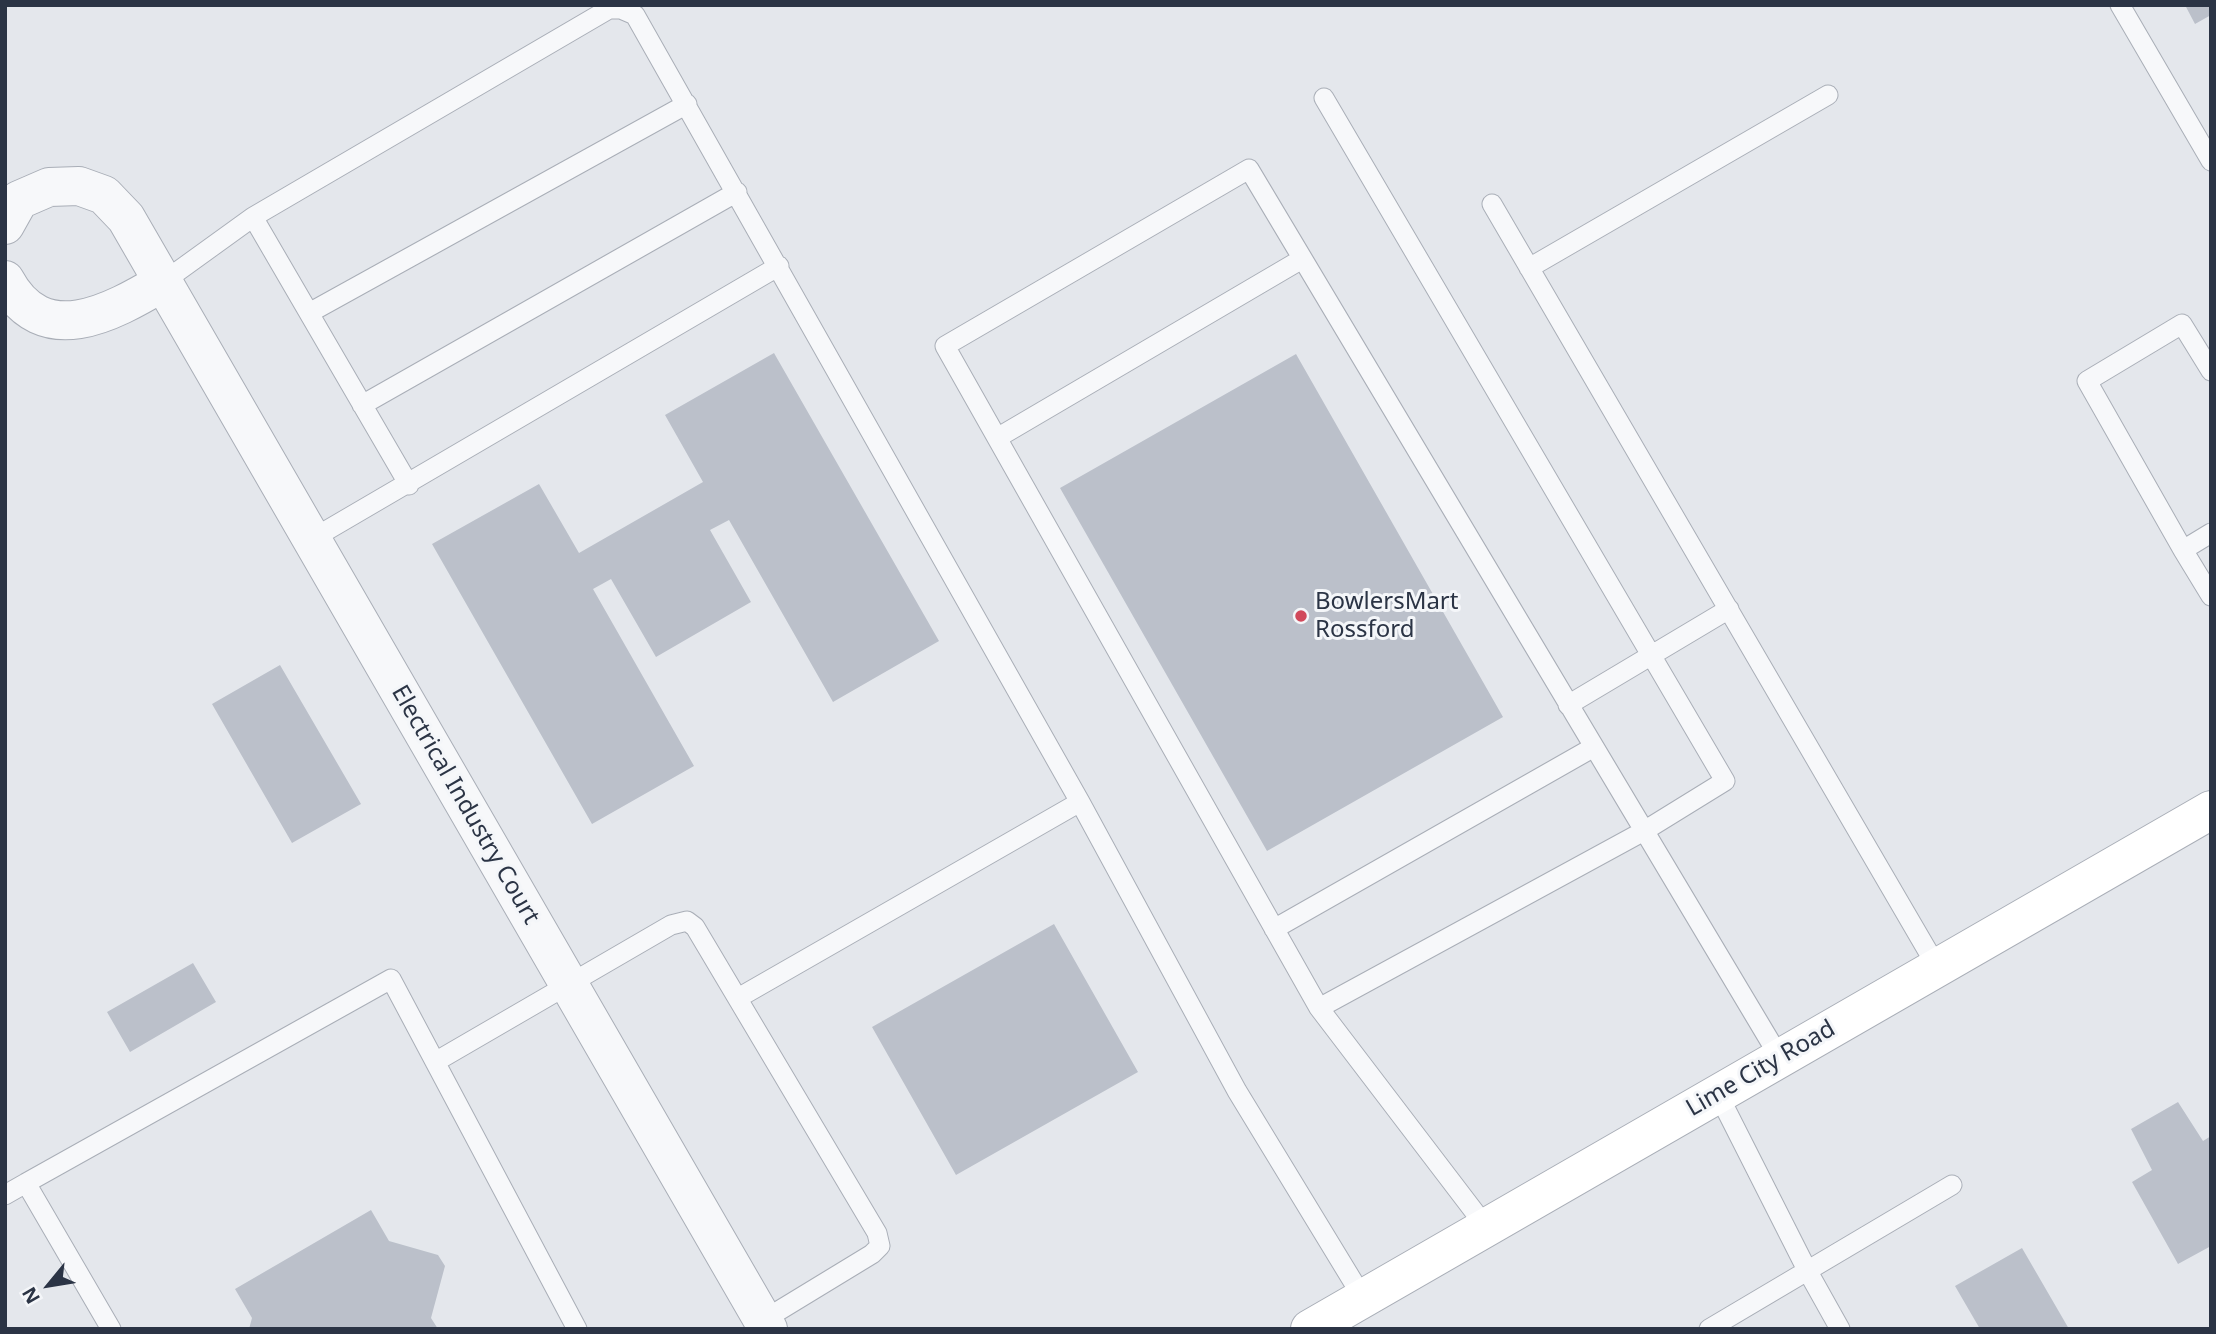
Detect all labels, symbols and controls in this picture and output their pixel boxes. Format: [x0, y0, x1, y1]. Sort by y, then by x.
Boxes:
place label: BowlersMart Rossford [1315, 588, 1458, 644]
marker: BowlersMart Rossford [1293, 608, 1309, 624]
street label: Electrical Industry Court [385, 680, 545, 930]
street label: Lime City Road [1681, 1015, 1841, 1123]
north arrow [14, 1250, 84, 1320]
text: N [16, 1282, 46, 1309]

